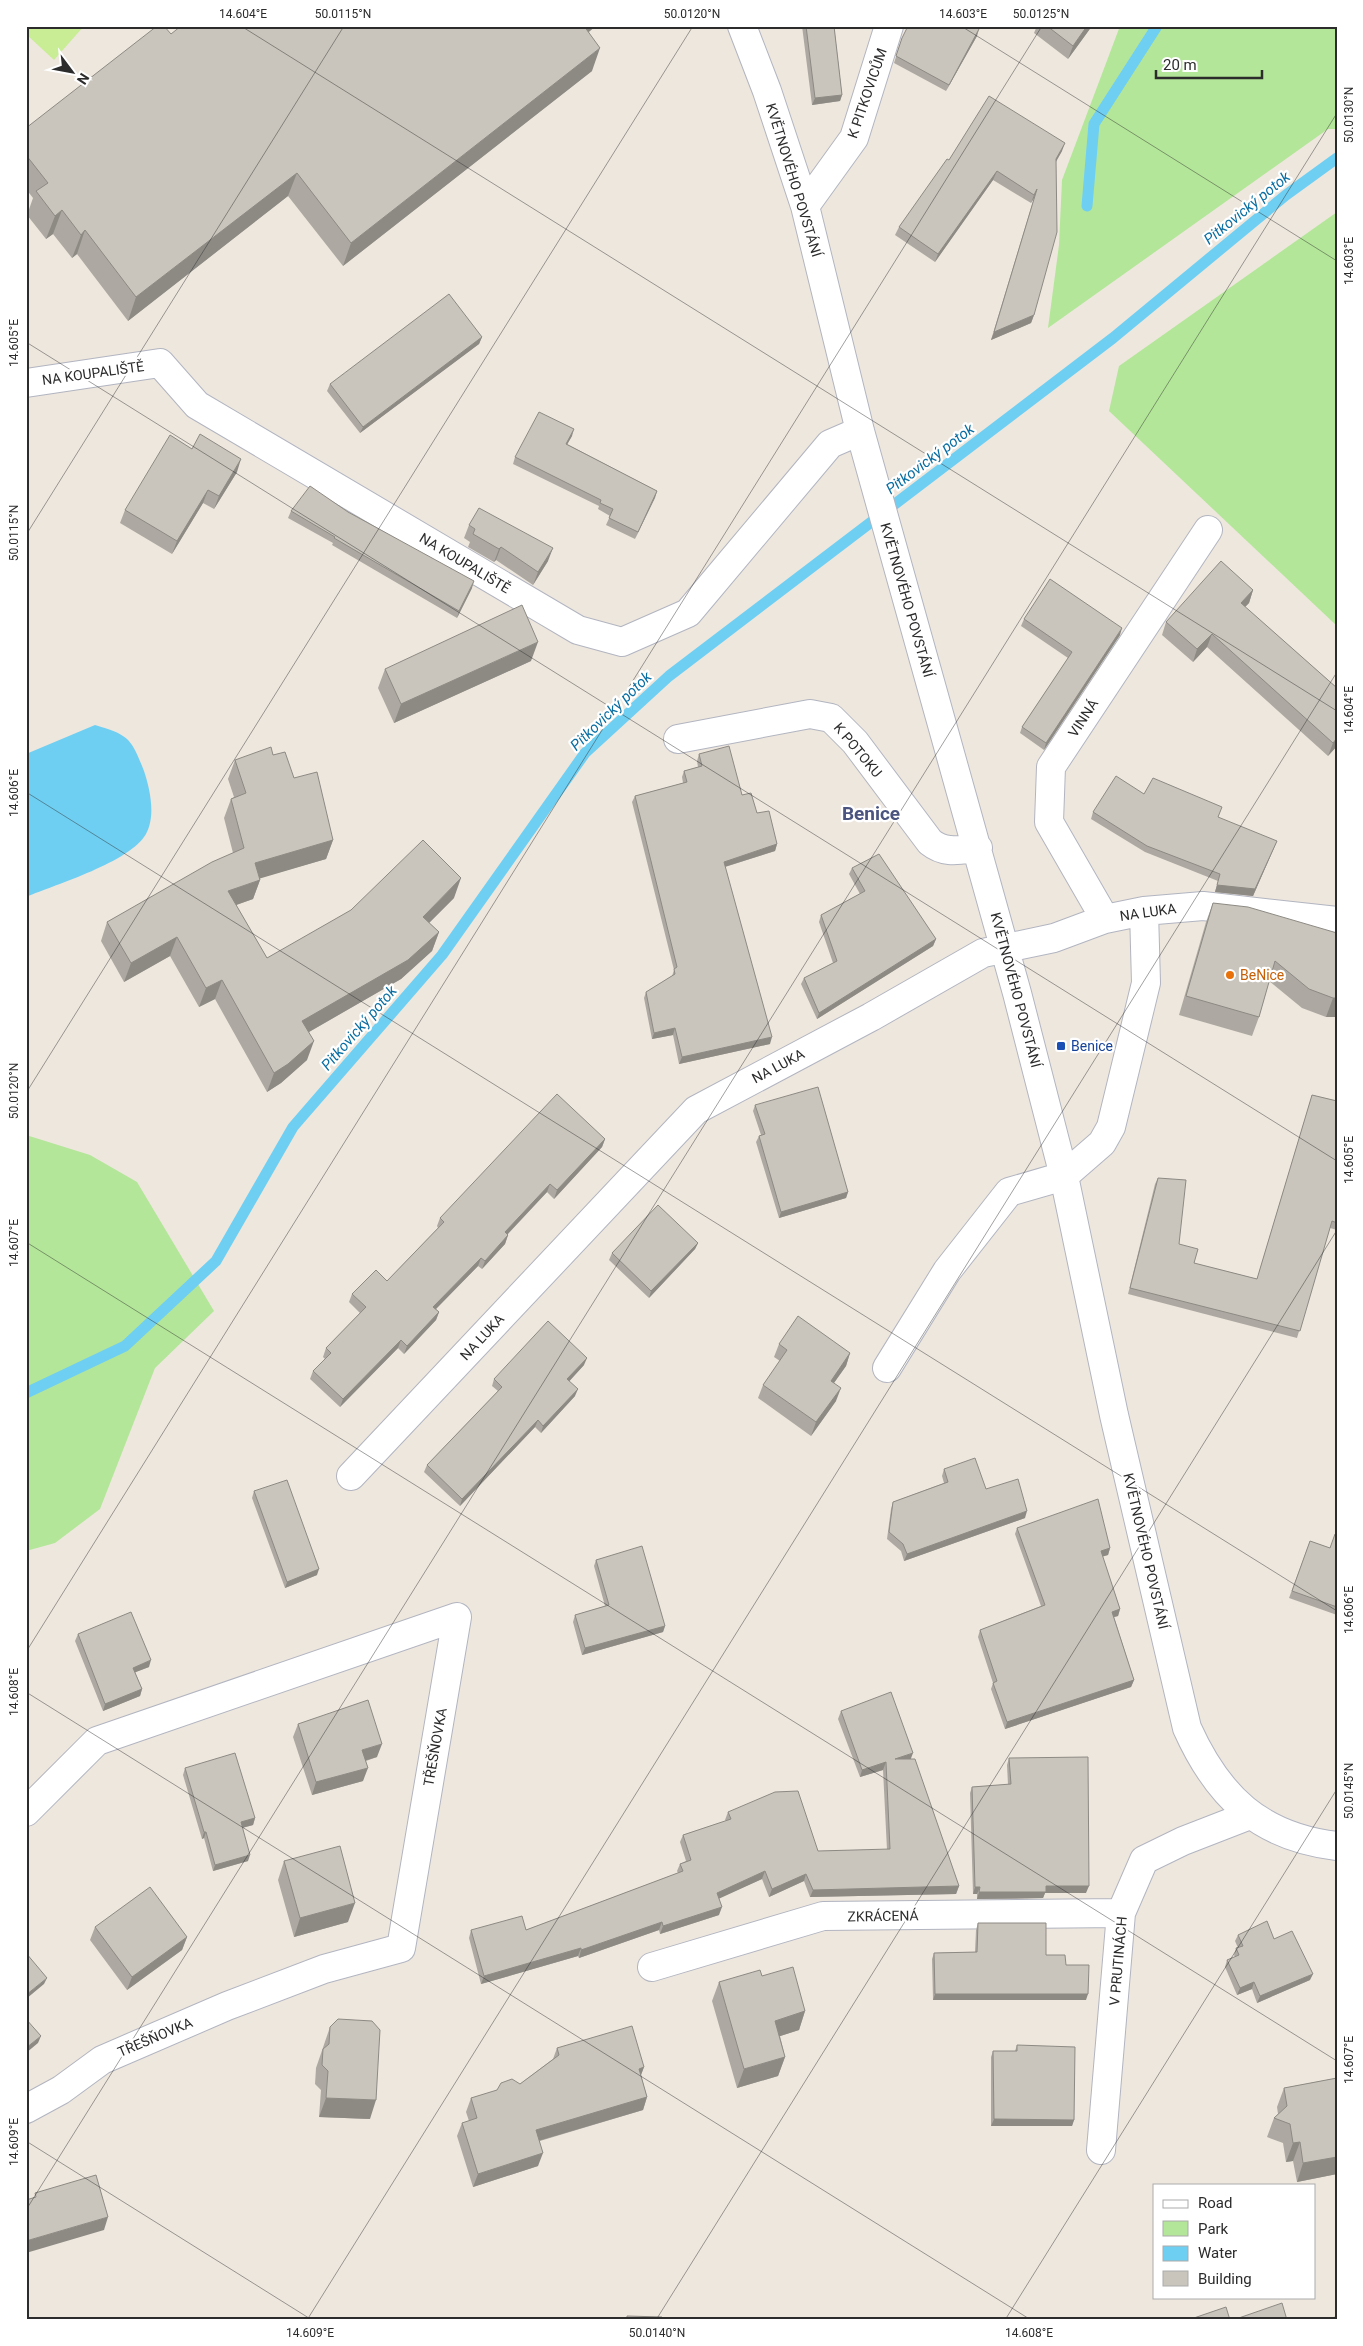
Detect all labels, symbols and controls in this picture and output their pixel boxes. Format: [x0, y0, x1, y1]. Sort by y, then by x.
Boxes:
text: 14.604°E [219, 7, 267, 21]
text: 50.0115°N [315, 7, 371, 21]
text: 50.0120°N [664, 7, 720, 21]
text: 14.603°E [939, 7, 987, 21]
text: 50.0125°N [1013, 7, 1069, 21]
street label: K PITKOVICŮM [843, 46, 890, 140]
north arrow [48, 48, 98, 98]
scale bar [1156, 48, 1262, 80]
text: 20 m [1163, 56, 1197, 74]
text: N [74, 70, 92, 87]
text: 50.0130°N [1342, 87, 1356, 143]
street label: KVĚTNOVÉHO POVSTÁNÍ [763, 101, 826, 260]
water label: Pitkovický potok [1200, 167, 1294, 248]
text: 14.603°E [1342, 237, 1356, 285]
text: 14.605°E [7, 319, 21, 367]
street label: NA KOUPALIŠTĚ [41, 357, 145, 388]
water label: Pitkovický potok [882, 420, 978, 498]
text: 50.0115°N [7, 505, 21, 561]
street label: KVĚTNOVÉHO POVSTÁNÍ [877, 521, 938, 680]
street label: NA KOUPALIŠTĚ [417, 529, 514, 596]
water label: Pitkovický potok [567, 667, 656, 754]
text: 14.604°E [1342, 686, 1356, 734]
street label: VINNÁ [1064, 696, 1101, 740]
street label: K POTOKU [831, 720, 885, 780]
text: 14.606°E [7, 769, 21, 817]
district label: Benice [842, 802, 900, 825]
street label: NA LUKA [1119, 900, 1177, 924]
street label: KVĚTNOVÉHO POVSTÁNÍ [988, 910, 1046, 1070]
place label: BeNice [1240, 967, 1284, 983]
marker: BeNice [1224, 969, 1236, 981]
water label: Pitkovický potok [317, 982, 401, 1074]
place label: Benice [1071, 1038, 1113, 1054]
marker: Benice [1055, 1040, 1067, 1052]
street label: NA LUKA [749, 1046, 807, 1086]
text: 50.0120°N [7, 1063, 21, 1119]
text: 14.605°E [1342, 1136, 1356, 1184]
text: 14.607°E [7, 1219, 21, 1267]
street label: NA LUKA [457, 1311, 507, 1363]
street label: KVĚTNOVÉHO POVSTÁNÍ [1120, 1471, 1173, 1632]
text: 14.606°E [1342, 1586, 1356, 1634]
text: 14.608°E [7, 1668, 21, 1716]
street label: TŘEŠŇOVKA [419, 1706, 450, 1788]
text: 50.0145°N [1342, 1763, 1356, 1819]
street label: ZKRÁCENÁ [847, 1906, 919, 1925]
street label: V PRUTINÁCH [1105, 1916, 1130, 2006]
street label: TŘEŠŇOVKA [115, 2013, 195, 2060]
text: 14.607°E [1342, 2036, 1356, 2084]
text: 14.609°E [7, 2118, 21, 2166]
legend [1153, 2184, 1316, 2298]
text: Road [1198, 2194, 1232, 2212]
text: Park [1198, 2220, 1229, 2238]
text: Water [1198, 2244, 1237, 2262]
text: Building [1198, 2270, 1252, 2288]
text: 14.609°E [286, 2326, 334, 2340]
text: 50.0140°N [629, 2326, 685, 2340]
text: 14.608°E [1005, 2326, 1053, 2340]

